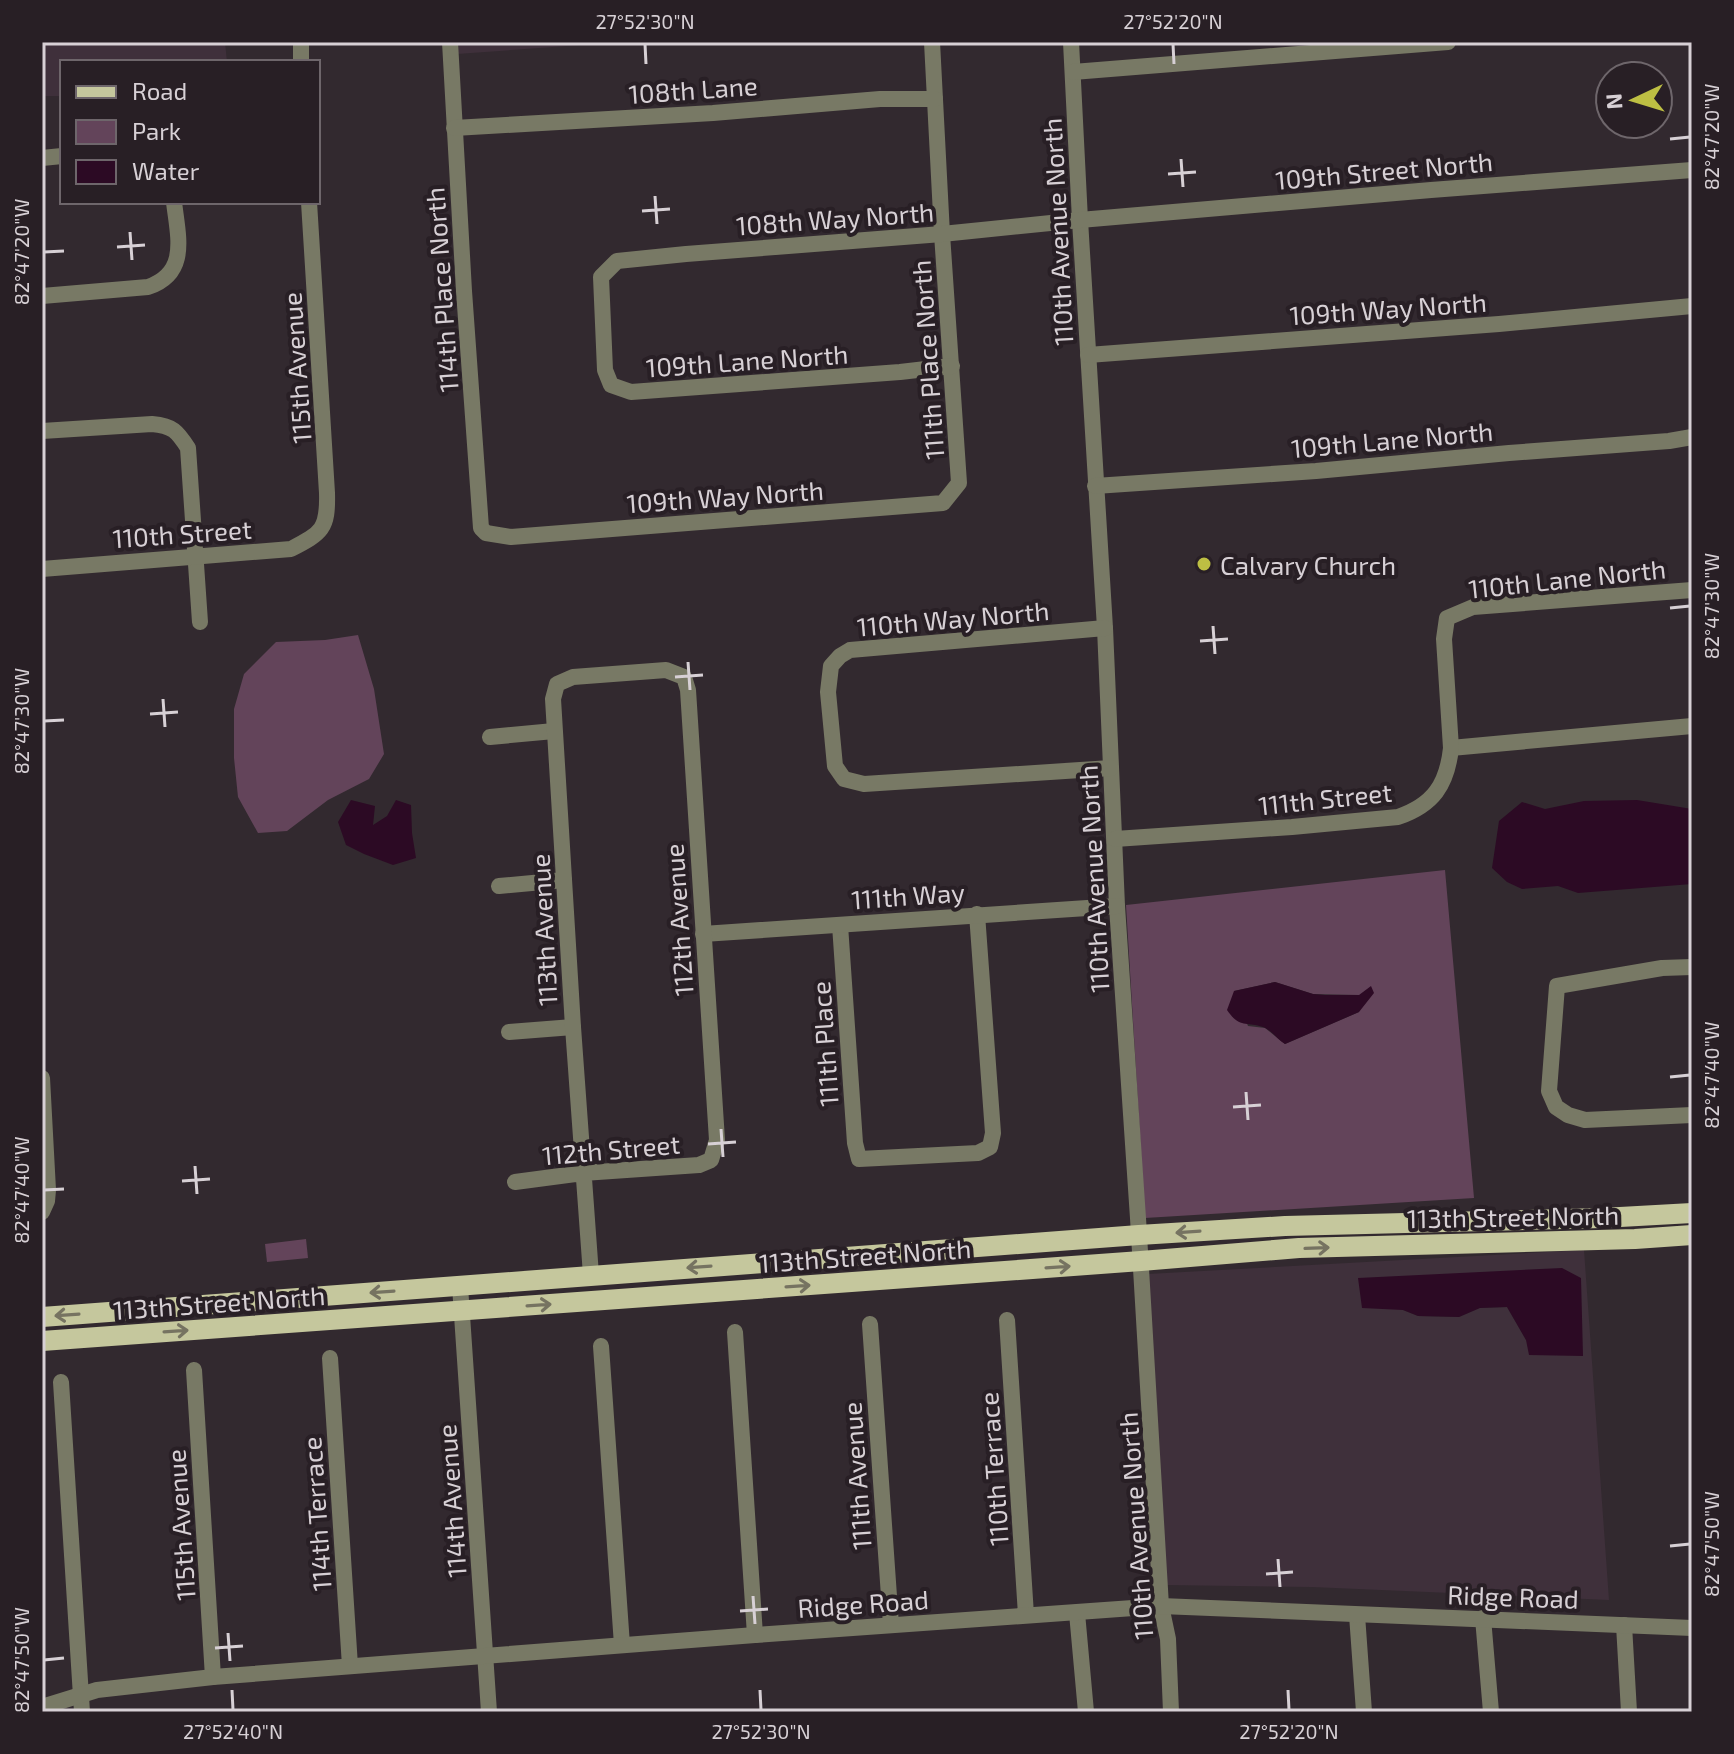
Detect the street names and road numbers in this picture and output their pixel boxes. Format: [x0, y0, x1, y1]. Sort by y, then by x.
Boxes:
street label: 108th Lane [627, 69, 759, 109]
street label: 110th Avenue North [1036, 117, 1078, 347]
street label: 109th Street North [1274, 145, 1494, 195]
street label: 114th Place North [418, 186, 464, 394]
street label: 108th Way North [735, 196, 935, 240]
street label: 111th Place North [905, 259, 949, 461]
street label: 109th Way North [1288, 286, 1488, 330]
street label: 115th Avenue [275, 291, 317, 445]
street label: 109th Lane North [645, 337, 849, 383]
street label: 109th Lane North [1290, 415, 1494, 463]
street label: 109th Way North [625, 474, 825, 518]
street label: 110th Street [111, 513, 253, 553]
street label: 110th Lane North [1467, 552, 1667, 604]
street label: 110th Way North [856, 594, 1050, 642]
street label: 110th Avenue North [1072, 764, 1114, 994]
street label: 111th Street [1257, 776, 1393, 820]
street label: 112th Avenue [657, 843, 699, 997]
street label: 113th Avenue [524, 853, 562, 1007]
street label: 111th Way [850, 876, 966, 914]
street label: 111th Place [804, 980, 844, 1108]
street label: 112th Street [541, 1128, 681, 1170]
street label: 113th Street North [1406, 1199, 1620, 1233]
street label: 113th Street North [758, 1232, 972, 1278]
street label: 113th Street North [112, 1279, 326, 1325]
street label: 110th Terrace [972, 1391, 1014, 1547]
street label: 111th Avenue [835, 1401, 877, 1551]
street label: 110th Avenue North [1112, 1411, 1158, 1641]
street label: 114th Avenue [430, 1423, 472, 1579]
street label: 114th Terrace [295, 1436, 337, 1592]
street label: 115th Avenue [159, 1448, 201, 1602]
street label: Ridge Road [1447, 1578, 1579, 1614]
street label: Ridge Road [796, 1583, 930, 1623]

